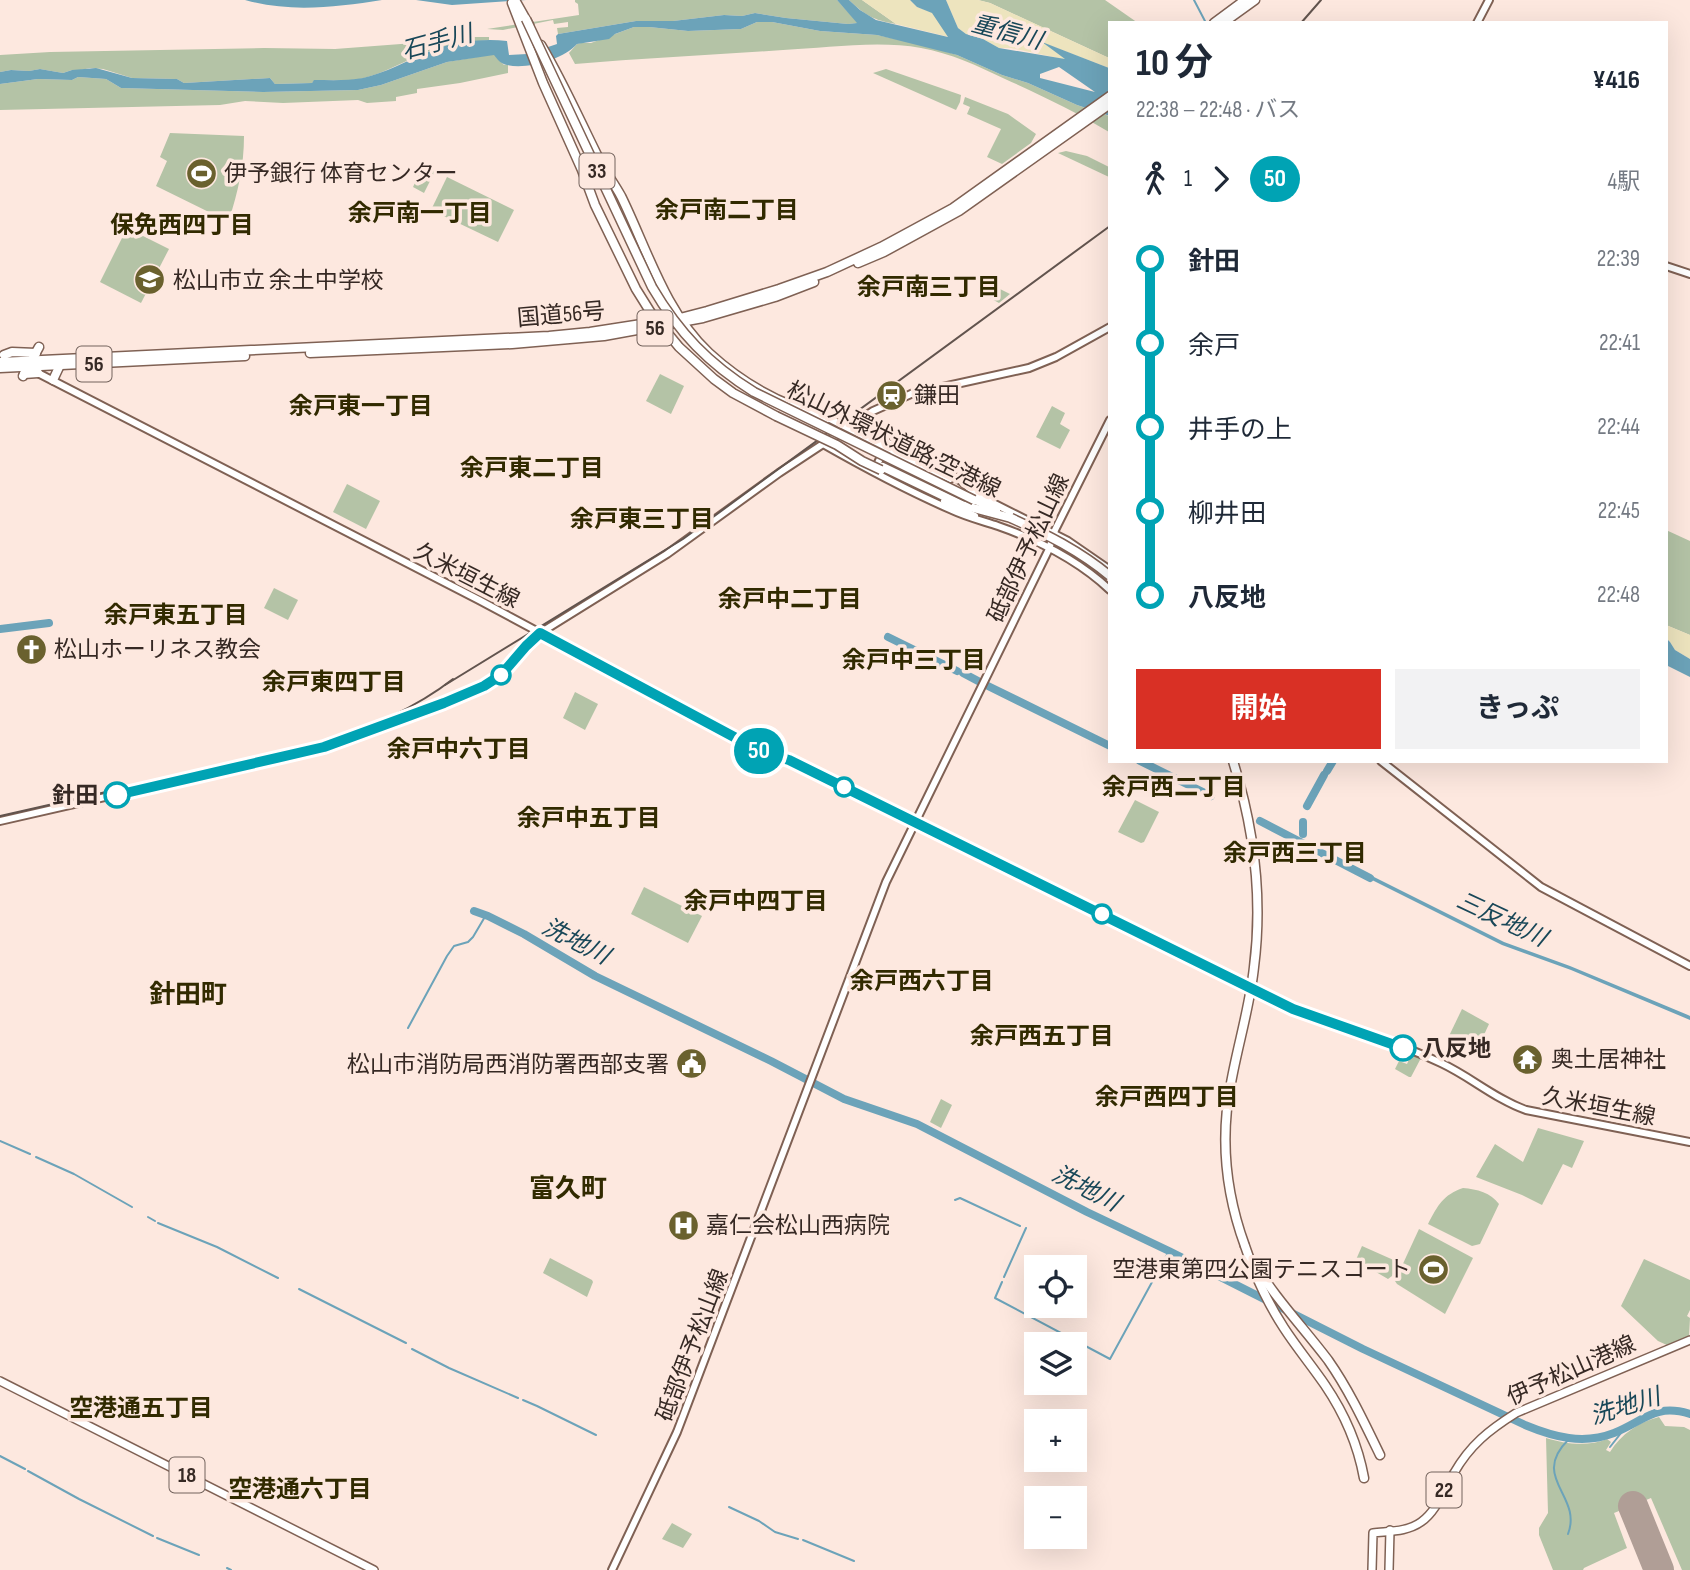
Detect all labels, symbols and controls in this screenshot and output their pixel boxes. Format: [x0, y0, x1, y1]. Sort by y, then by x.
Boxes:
water label: 重信川 [968, 9, 1048, 57]
water label: 石手川 [399, 18, 479, 66]
text: 10 分 [1136, 41, 1213, 86]
text: ¥416 [1592, 65, 1640, 96]
text: 22:38 – 22:48 · バス [1136, 96, 1300, 124]
road number: 33 [580, 154, 614, 188]
sports icon: 伊予銀行 体育センター [184, 156, 218, 190]
place label: 伊予銀行 体育センター [224, 160, 458, 188]
icon: walk [1136, 160, 1174, 198]
icon: forward [1202, 160, 1240, 198]
text: 50 [1264, 164, 1286, 193]
text: 1 [1184, 165, 1192, 193]
text: 4駅 [1607, 168, 1640, 196]
district label: 余戸南二丁目 [655, 196, 799, 225]
district label: 余戸南一丁目 [348, 199, 492, 228]
district label: 保免西四丁目 [110, 211, 254, 240]
text: 22:39 [1597, 245, 1640, 273]
text: 針田 [1188, 247, 1240, 278]
school or university icon: 松山市立 余土中学校 [133, 263, 167, 297]
place label: 松山市立 余土中学校 [173, 267, 384, 295]
district label: 余戸南三丁目 [857, 273, 1001, 302]
street label: 国道56号 [516, 297, 606, 333]
road number: 56 [638, 310, 672, 346]
text: 22:41 [1599, 329, 1640, 357]
text: 余戸 [1188, 331, 1240, 362]
road number: 56 [76, 346, 112, 382]
street label: 松山外環状道路;空港線 [782, 376, 1005, 504]
station icon: 鎌田 [874, 378, 908, 412]
place label: 鎌田 [914, 382, 960, 410]
district label: 余戸東一丁目 [289, 392, 433, 421]
text: 22:44 [1597, 413, 1640, 441]
text: 井手の上 [1188, 415, 1292, 446]
district label: 余戸東二丁目 [460, 454, 604, 483]
street label: 砥部伊予松山線 [982, 470, 1076, 627]
text: 22:45 [1598, 497, 1640, 525]
text: 柳井田 [1188, 499, 1266, 530]
district label: 余戸東三丁目 [570, 505, 714, 534]
street label: 久米垣生線 [409, 537, 524, 614]
text: 22:48 [1597, 581, 1640, 609]
text: 八反地 [1188, 583, 1266, 614]
district label: 余戸中二丁目 [718, 585, 862, 614]
district label: 余戸東五丁目 [104, 601, 248, 630]
church icon: 松山ホーリネス教会 [14, 632, 48, 666]
place label: 松山ホーリネス教会 [54, 636, 261, 664]
district label: 余戸中三丁目 [842, 646, 986, 675]
unlabelled marker [491, 665, 511, 685]
district label: 余戸東四丁目 [262, 668, 406, 697]
button: 開始 [1136, 669, 1381, 749]
button: きっぷ [1395, 669, 1640, 749]
line badge: 50 [728, 728, 790, 774]
district label: 余戸中六丁目 [387, 735, 531, 764]
text: 50 [748, 736, 770, 765]
district label: 余戸西二丁目 [1102, 773, 1246, 802]
unlabelled marker [834, 777, 854, 797]
place label: 針田 [52, 782, 98, 810]
marker: 針田 [104, 782, 130, 808]
district label: 余戸中五丁目 [517, 804, 661, 833]
district label: 余戸西三丁目 [1223, 839, 1367, 868]
water label: 三反地川 [1452, 886, 1554, 954]
district label: 余戸中四丁目 [684, 887, 828, 916]
unlabelled marker [1092, 904, 1112, 924]
water label: 洗地川 [537, 912, 617, 972]
district label: 余戸西六丁目 [850, 967, 994, 996]
district label: 針田町 [149, 980, 227, 1011]
district label: 余戸西五丁目 [970, 1022, 1114, 1051]
marker: 八反地 [1390, 1035, 1416, 1061]
place label: 八反地 [1422, 1035, 1491, 1063]
temple icon: 奥土居神社 [1511, 1042, 1545, 1076]
place label: 奥土居神社 [1551, 1046, 1666, 1074]
public building icon: 松山市消防局西消防署西部支署 [675, 1047, 709, 1081]
place label: 松山市消防局西消防署西部支署 [347, 1051, 669, 1079]
street label: 久米垣生線 [1540, 1082, 1658, 1132]
district label: 余戸西四丁目 [1095, 1083, 1239, 1112]
water label: 洗地川 [1047, 1159, 1127, 1219]
district label: 富久町 [529, 1174, 607, 1205]
hospital icon: 嘉仁会松山西病院 [666, 1208, 700, 1242]
place label: 嘉仁会松山西病院 [706, 1212, 890, 1240]
sports icon: 空港東第四公園テニスコート [1417, 1252, 1451, 1286]
map controls [1024, 1255, 1087, 1549]
button: locate [1024, 1255, 1087, 1318]
place label: 空港東第四公園テニスコート [1112, 1256, 1411, 1284]
street label: 砥部伊予松山線 [651, 1265, 735, 1426]
street label: 伊予松山港線 [1503, 1330, 1640, 1412]
button: layers [1024, 1332, 1087, 1395]
water label: 洗地川 [1586, 1381, 1667, 1431]
district label: 空港通五丁目 [69, 1394, 213, 1423]
button: + [1024, 1409, 1087, 1472]
road number: 18 [170, 1458, 204, 1492]
road number: 22 [1426, 1472, 1462, 1508]
district label: 空港通六丁目 [228, 1475, 372, 1504]
button: − [1024, 1486, 1087, 1549]

